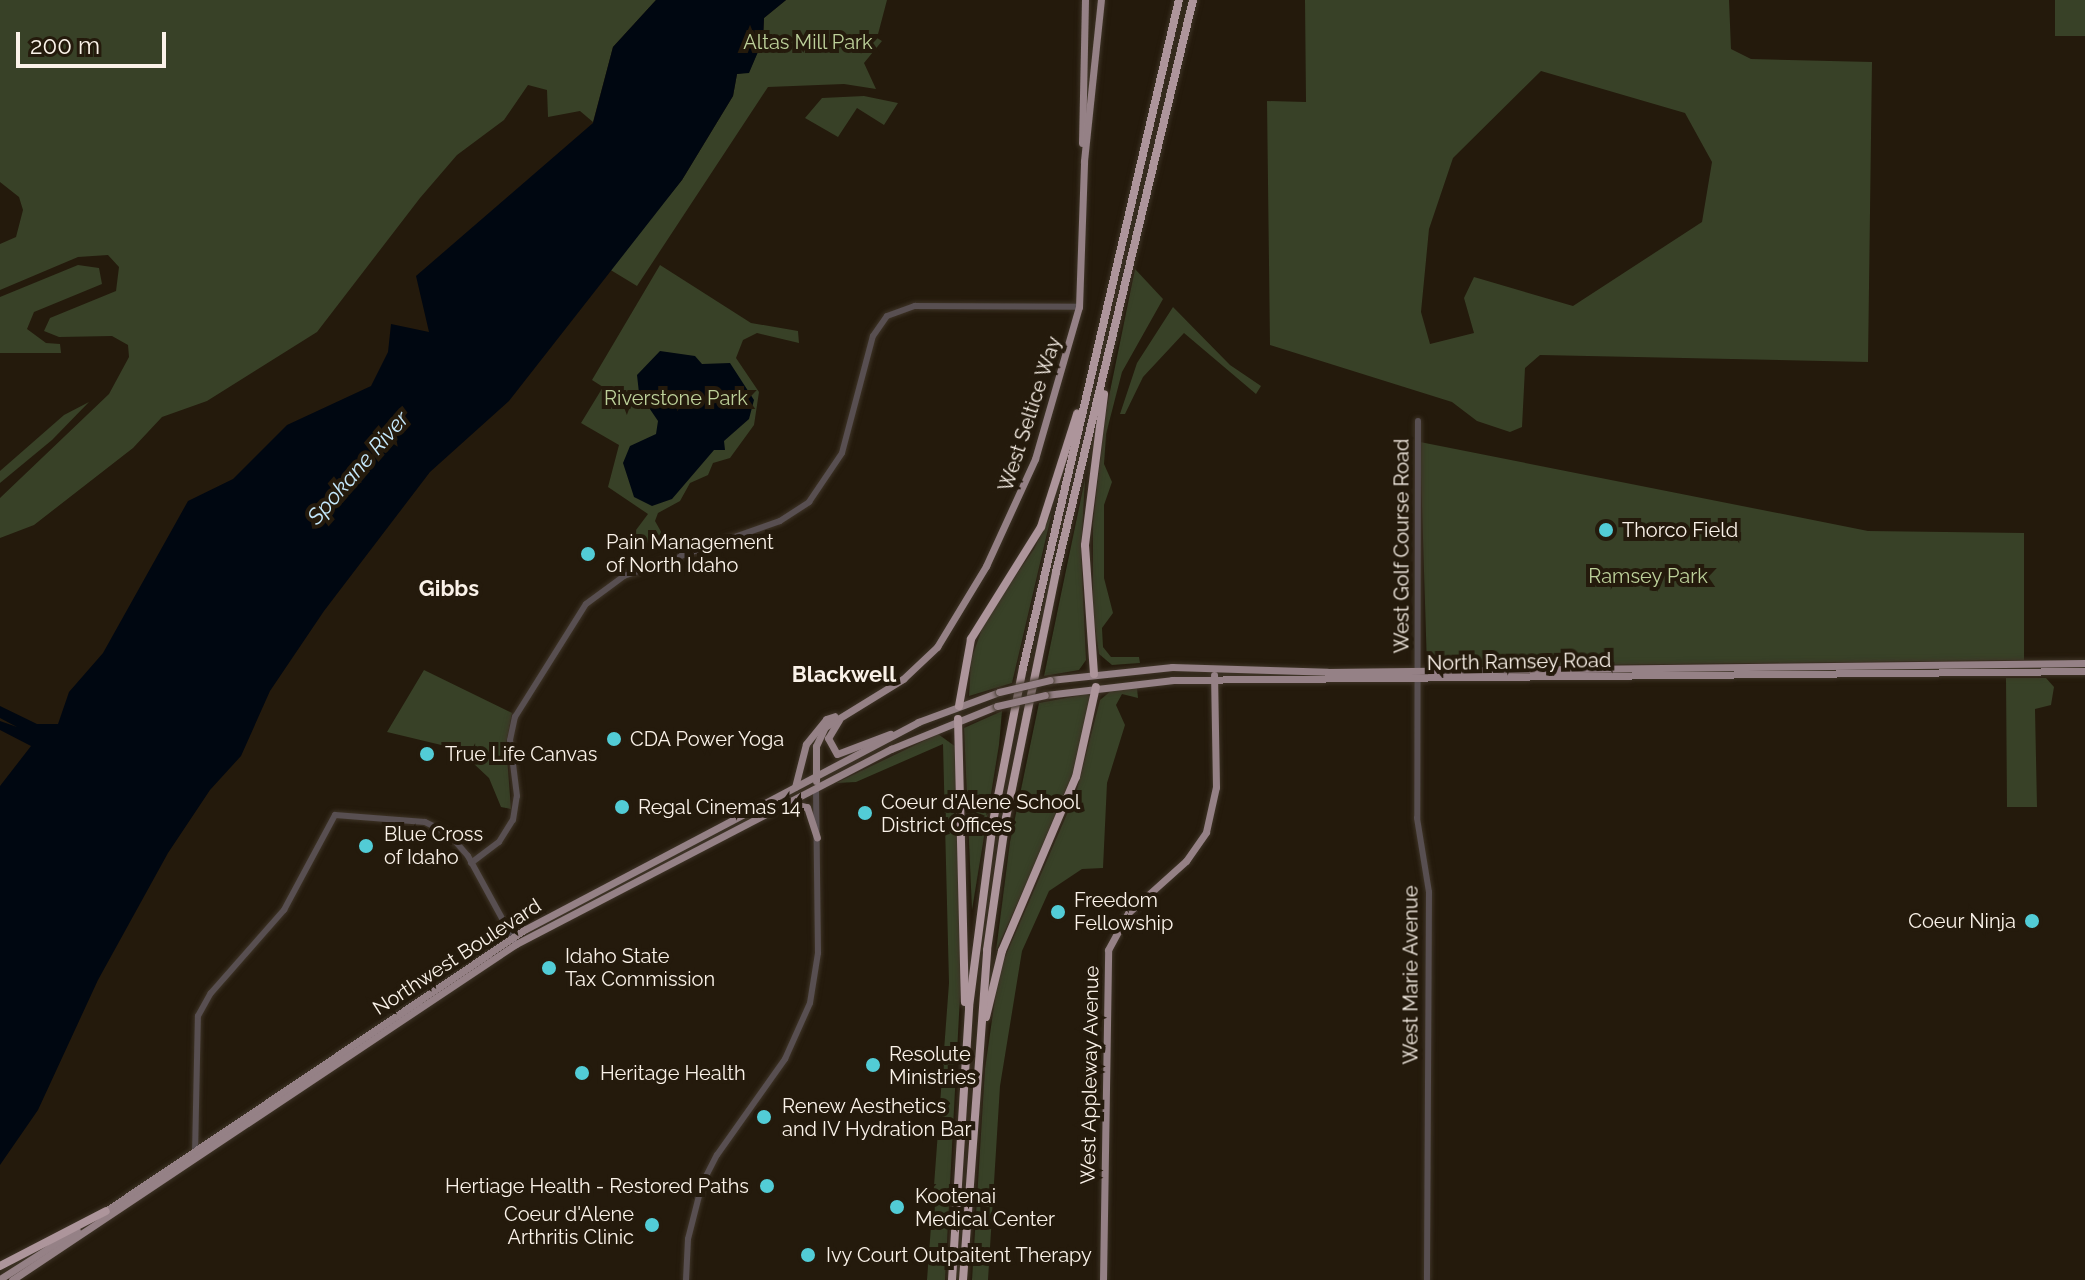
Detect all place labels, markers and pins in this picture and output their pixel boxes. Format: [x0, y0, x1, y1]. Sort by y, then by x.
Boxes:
place label: Thorco Field [1622, 518, 1738, 542]
marker: Thorco Field [1597, 521, 1615, 539]
place label: Pain Management of North Idaho [606, 530, 774, 577]
marker: Pain Management of North Idaho [577, 543, 599, 565]
place label: CDA Power Yoga [630, 727, 786, 751]
marker: CDA Power Yoga [605, 730, 623, 748]
place label: True Life Canvas [445, 742, 597, 766]
marker: True Life Canvas [416, 743, 438, 765]
place label: Coeur d'Alene School District Offices [881, 790, 1081, 837]
place label: Regal Cinemas 14 [638, 795, 801, 819]
marker: Regal Cinemas 14 [613, 798, 631, 816]
marker: Coeur d'Alene School District Offices [856, 804, 874, 822]
place label: Blue Cross of Idaho [384, 822, 483, 869]
marker: Blue Cross of Idaho [355, 835, 377, 857]
place label: Freedom Fellowship [1074, 888, 1173, 935]
marker: Freedom Fellowship [1049, 903, 1067, 921]
place label: Coeur Ninja [1908, 909, 2016, 933]
marker: Coeur Ninja [2023, 912, 2041, 930]
place label: Idaho State Tax Commission [565, 944, 715, 991]
marker: Idaho State Tax Commission [540, 959, 558, 977]
place label: Resolute Ministries [889, 1042, 976, 1089]
marker: Resolute Ministries [864, 1056, 882, 1074]
place label: Heritage Health [600, 1061, 746, 1085]
marker: Heritage Health [571, 1062, 593, 1084]
place label: Renew Aesthetics and IV Hydration Bar [782, 1094, 972, 1141]
marker: Renew Aesthetics and IV Hydration Bar [753, 1106, 775, 1128]
place label: Hertiage Health - Restored Paths [445, 1174, 749, 1198]
marker: Hertiage Health - Restored Paths [756, 1175, 778, 1197]
place label: Kootenai Medical Center [915, 1184, 1056, 1231]
marker: Kootenai Medical Center [886, 1196, 908, 1218]
place label: Coeur d'Alene Arthritis Clinic [503, 1202, 634, 1249]
marker: Coeur d'Alene Arthritis Clinic [641, 1214, 663, 1236]
place label: Ivy Court Outpaitent Therapy [826, 1243, 1093, 1267]
marker: Ivy Court Outpaitent Therapy [797, 1244, 819, 1266]

